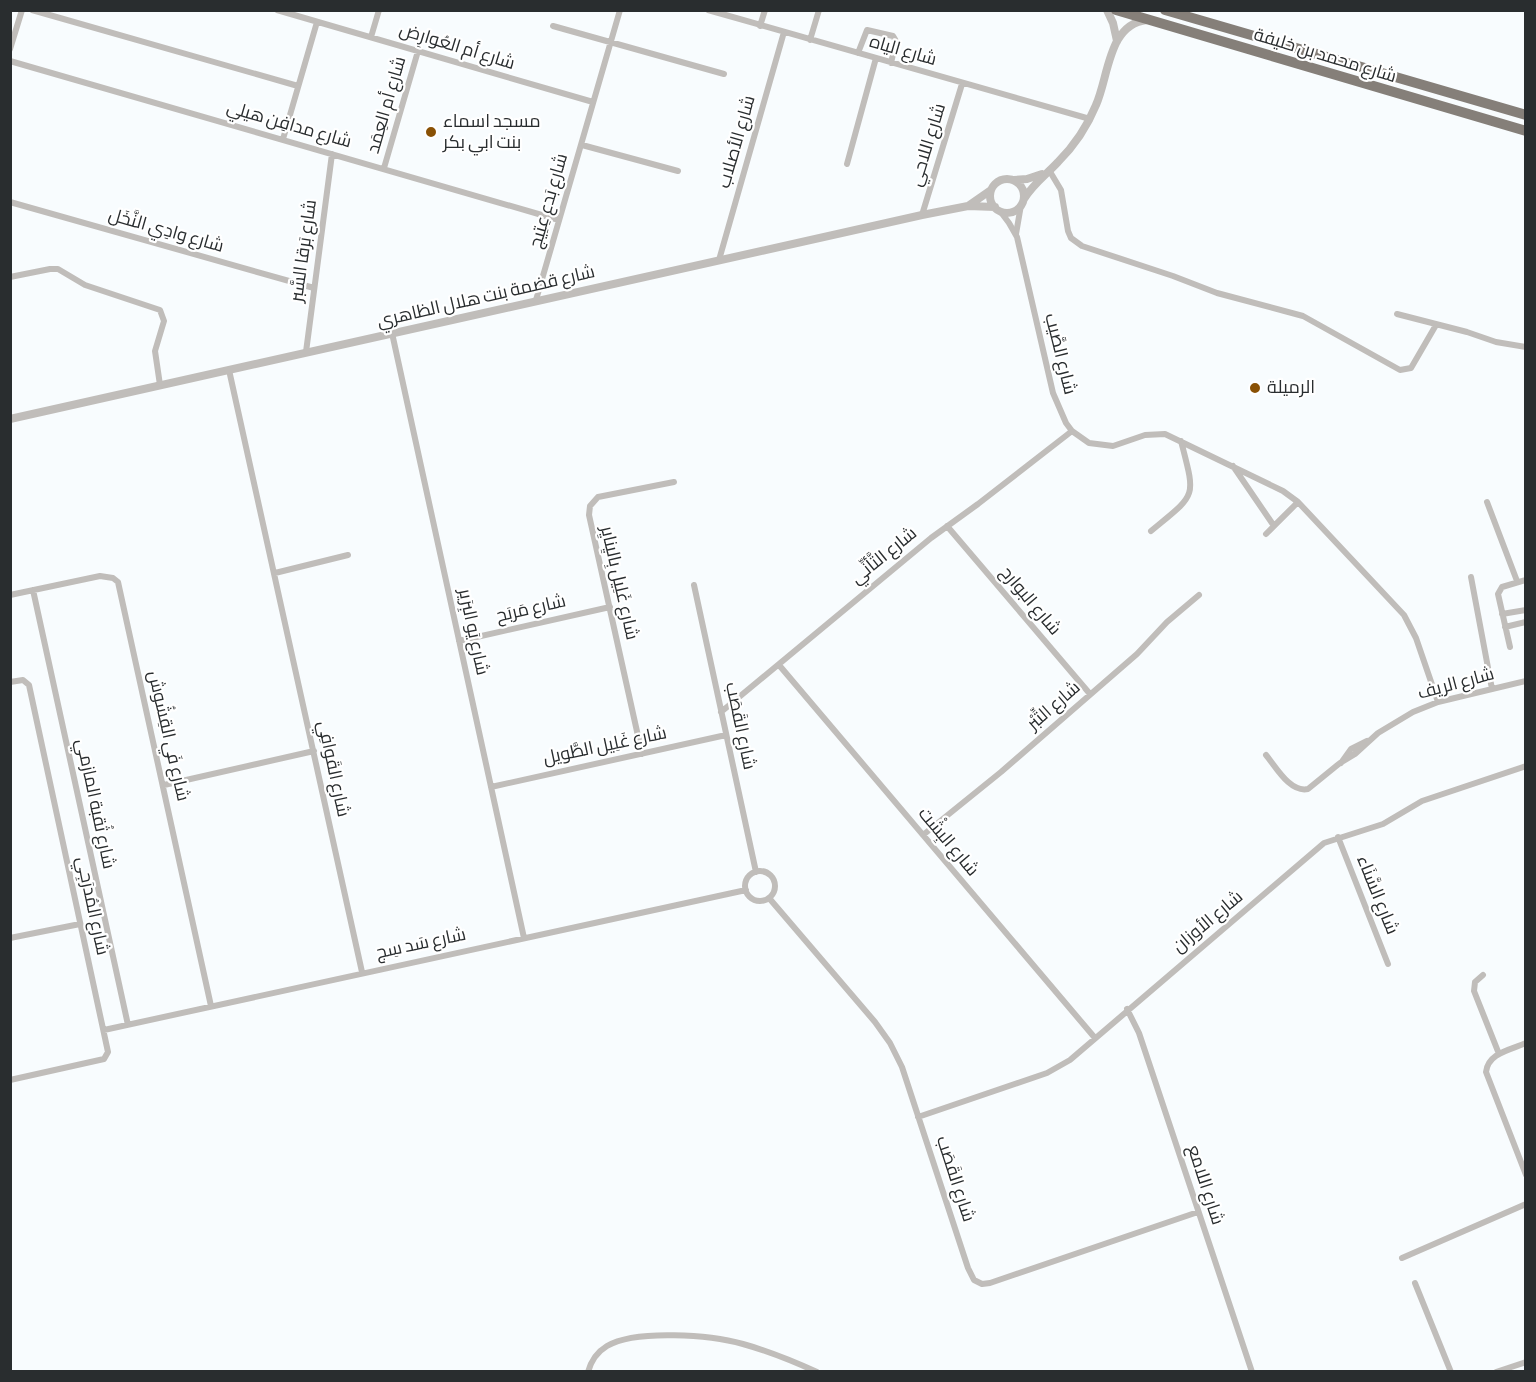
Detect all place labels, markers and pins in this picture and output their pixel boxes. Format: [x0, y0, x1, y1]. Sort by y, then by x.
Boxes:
place label: مسجد اسماء بنت ابي بكر [442, 113, 540, 156]
marker: مسجد اسماء بنت ابي بكر [424, 125, 438, 139]
place label: الرميلة [1267, 379, 1315, 398]
marker: الرميلة [1248, 381, 1262, 395]

